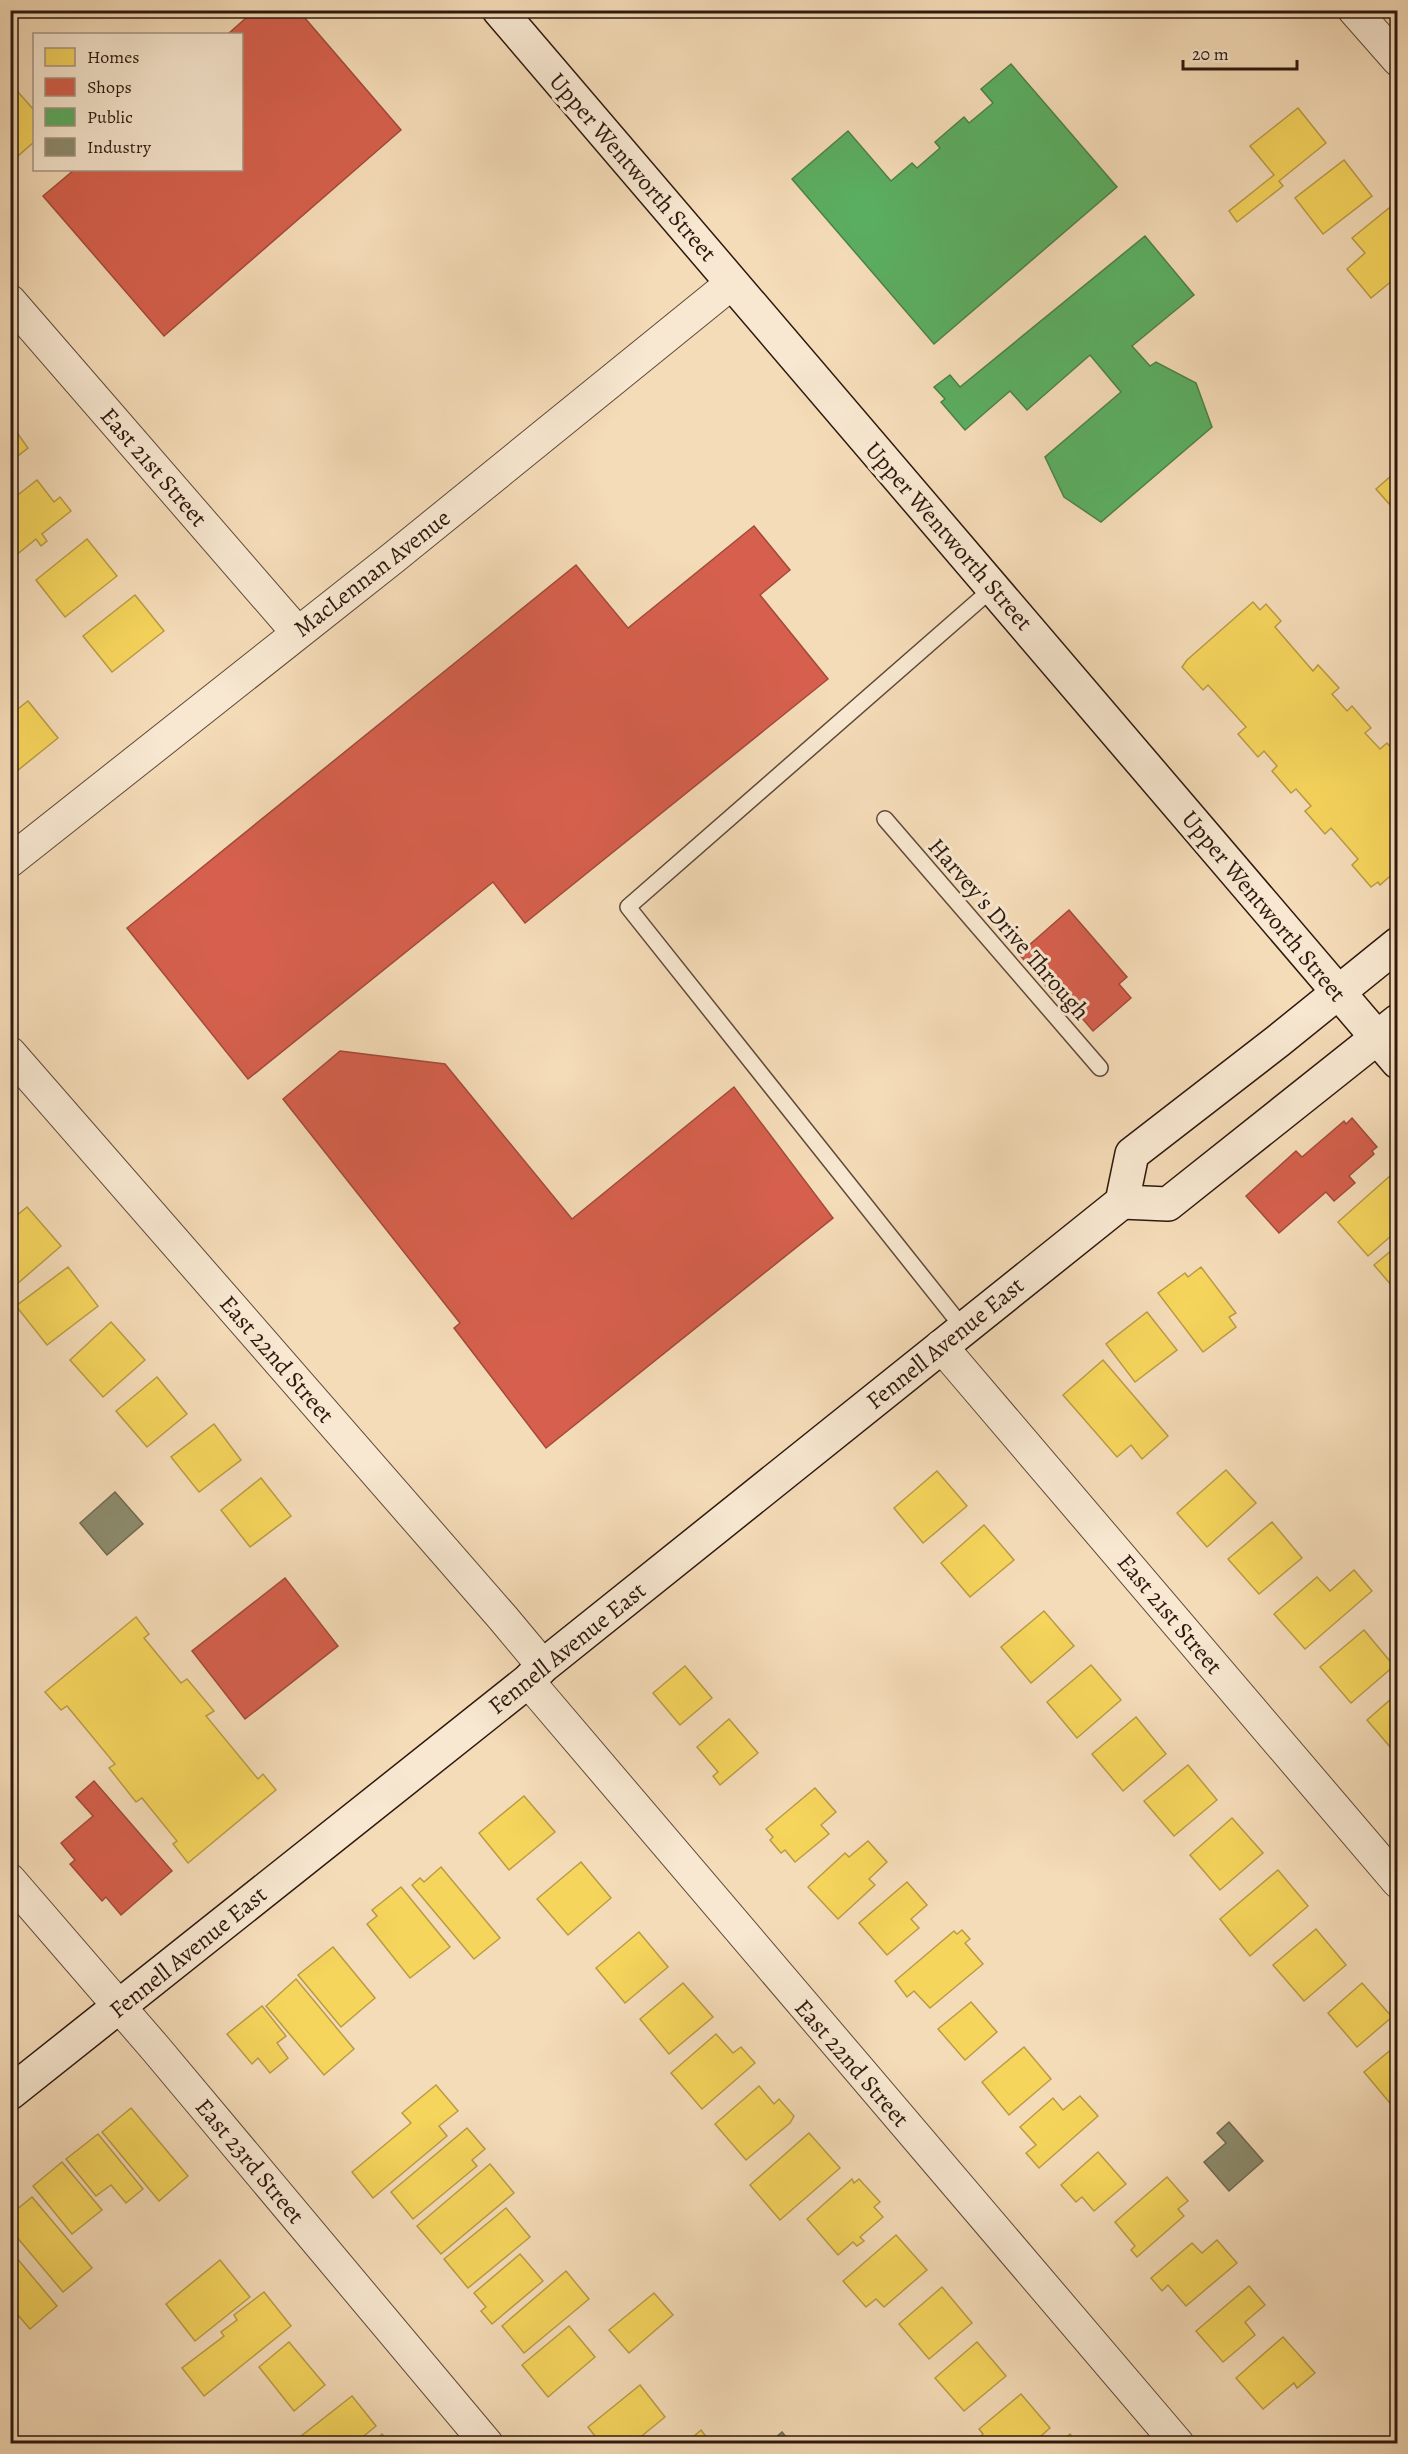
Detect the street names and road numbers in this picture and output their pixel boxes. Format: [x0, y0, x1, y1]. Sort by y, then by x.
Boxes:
street label: Upper Wentworth Street [542, 66, 724, 268]
street label: East 21st Street [93, 401, 215, 533]
street label: Upper Wentworth Street [858, 435, 1040, 637]
street label: MacLennan Avenue [287, 502, 457, 644]
street label: Upper Wentworth Street [1174, 804, 1354, 1008]
street label: Harvey's Drive Through [921, 831, 1097, 1027]
street label: Fennell Avenue East [859, 1269, 1031, 1417]
street label: East 22nd Street [212, 1288, 342, 1430]
street label: East 21st Street [1110, 1547, 1230, 1681]
street label: Fennell Avenue East [481, 1574, 653, 1722]
street label: Fennell Avenue East [102, 1878, 274, 2026]
street label: East 22nd Street [787, 1992, 917, 2134]
street label: East 23rd Street [188, 2092, 312, 2230]

